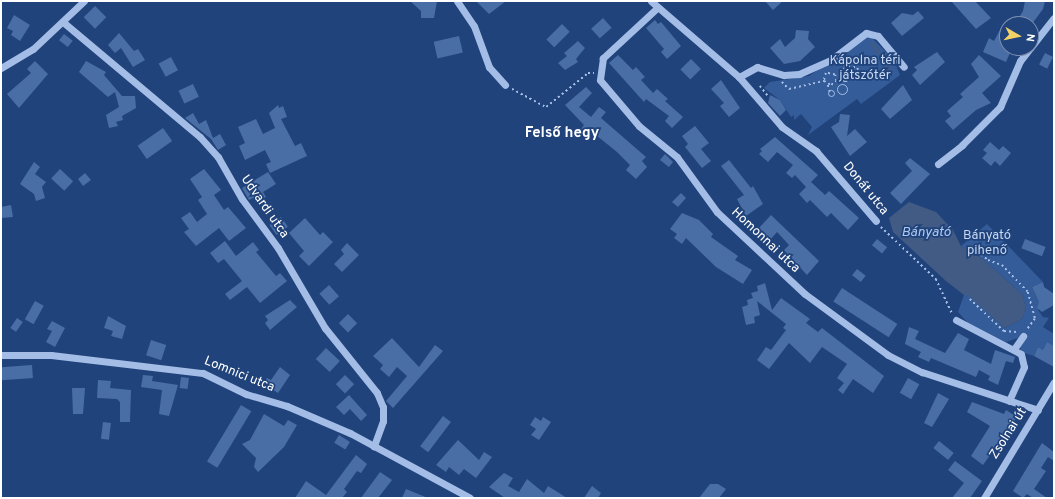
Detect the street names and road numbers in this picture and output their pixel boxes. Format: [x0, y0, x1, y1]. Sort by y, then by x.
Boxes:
street label: Donát utca [839, 159, 891, 219]
street label: Udvardi utca [237, 172, 291, 242]
street label: Homonnai utca [727, 205, 803, 277]
street label: Lomnici utca [202, 354, 276, 396]
street label: Zsolnai út [987, 405, 1031, 463]

